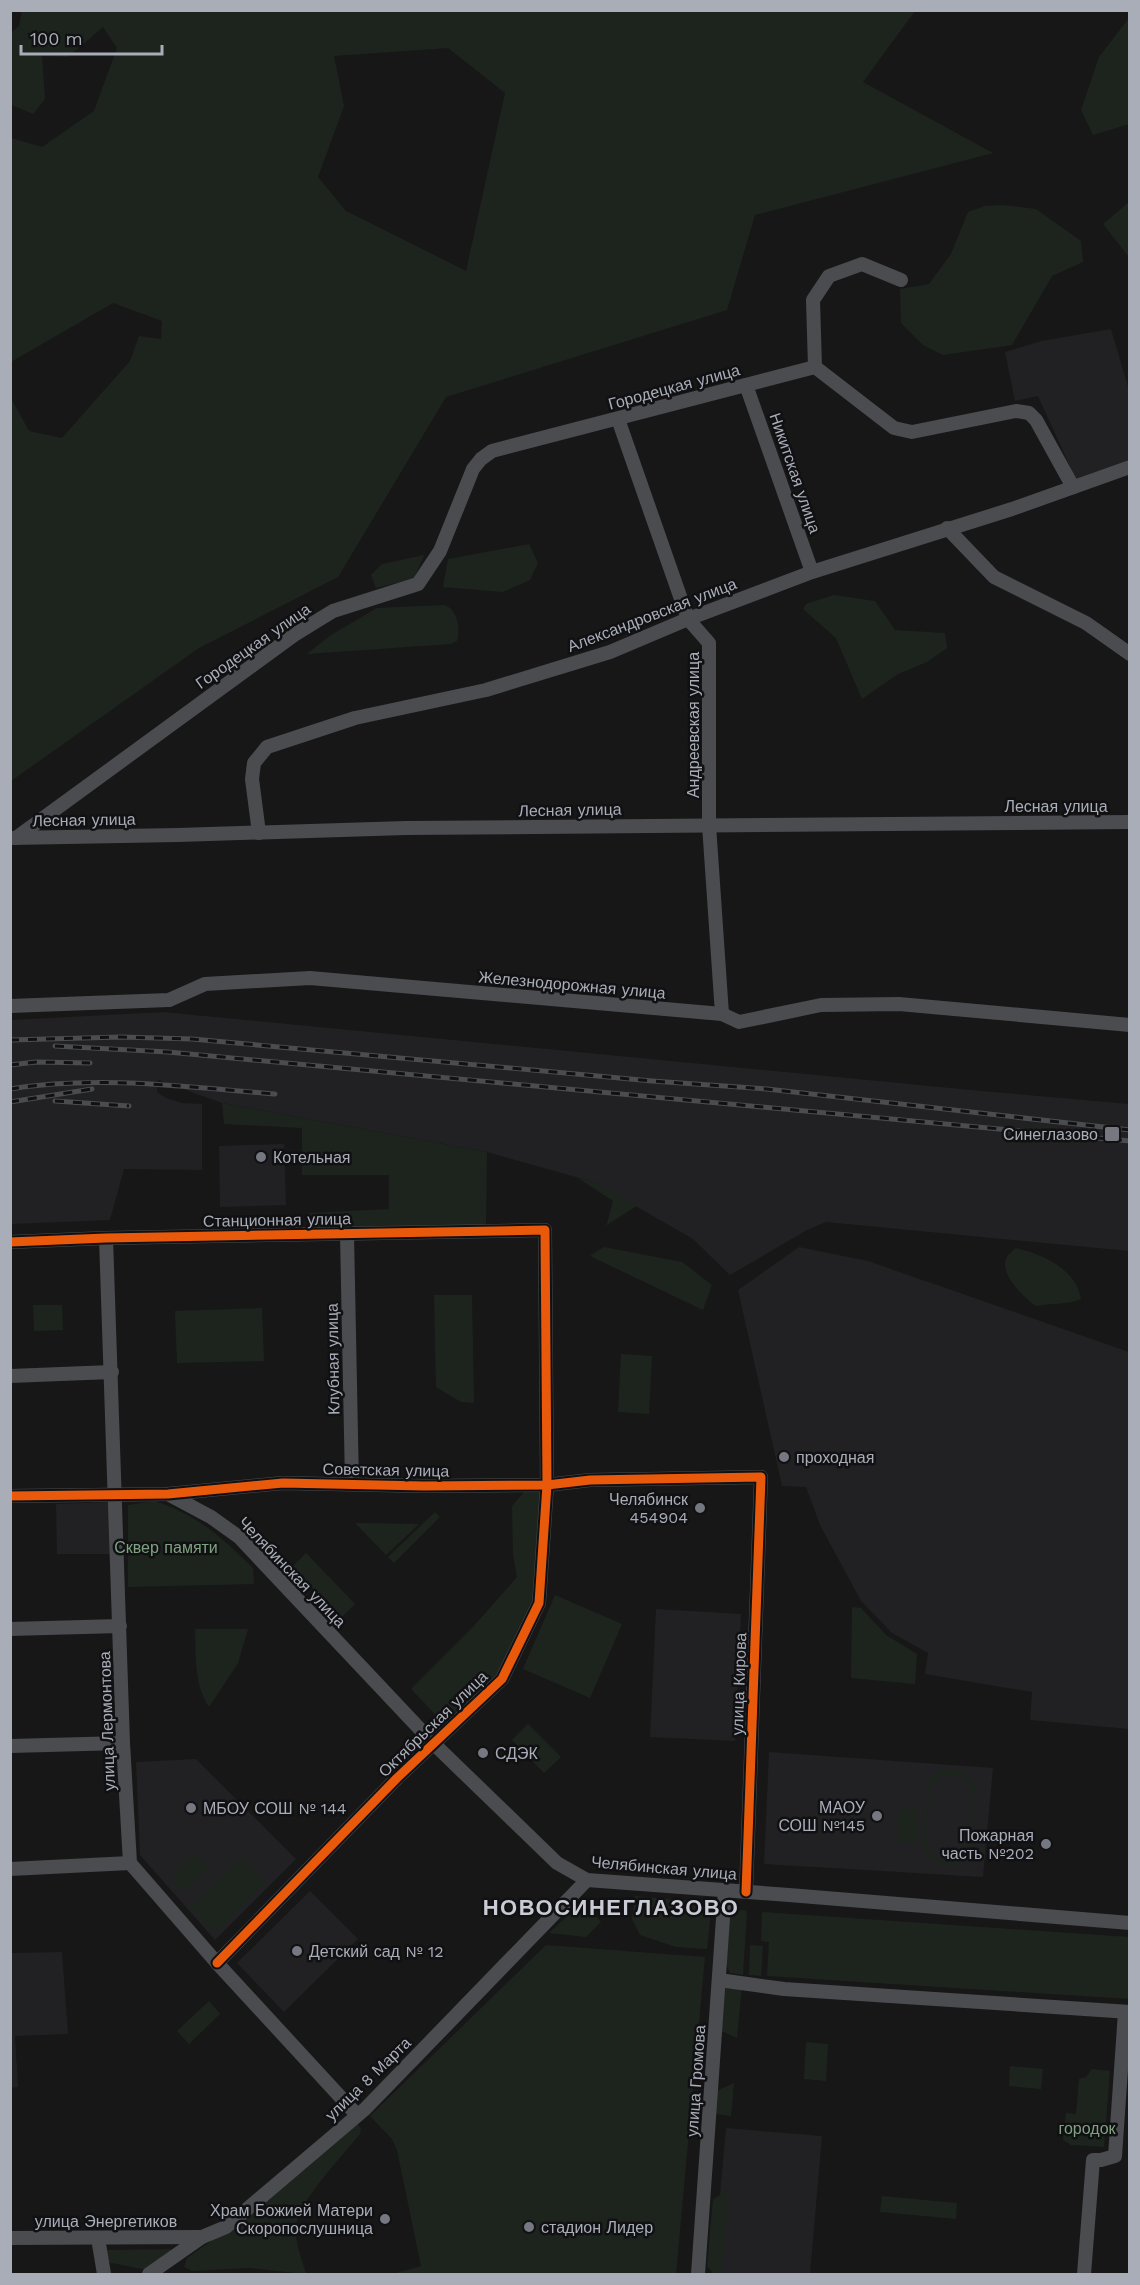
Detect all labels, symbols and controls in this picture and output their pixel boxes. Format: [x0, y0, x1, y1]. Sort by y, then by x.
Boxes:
scale bar [21, 18, 162, 56]
text: 100 m [30, 28, 83, 49]
street label: Городецкая улица [606, 360, 742, 414]
street label: Никитская улица [766, 410, 825, 536]
street label: Александровская улица [565, 574, 739, 656]
street label: Городецкая улица [192, 599, 314, 693]
street label: Андреевская улица [684, 652, 703, 798]
street label: Лесная улица [1004, 797, 1108, 816]
street label: Лесная улица [518, 800, 622, 820]
street label: Лесная улица [32, 810, 136, 830]
street label: Железнодорожная улица [478, 967, 667, 1003]
place label: Синеглазово [1003, 1125, 1098, 1144]
marker: Синеглазово [1103, 1125, 1121, 1143]
place label: Котельная [273, 1148, 350, 1167]
marker: Котельная [254, 1150, 268, 1164]
street label: Станционная улица [203, 1209, 351, 1231]
street label: Клубная улица [323, 1303, 343, 1415]
place label: проходная [796, 1448, 874, 1467]
marker: проходная [777, 1450, 791, 1464]
street label: Советская улица [323, 1459, 450, 1481]
place label: Челябинск 454904 [609, 1490, 689, 1527]
marker: Челябинск 454904 [693, 1501, 707, 1515]
street label: Челябинская улица [234, 1513, 350, 1631]
park label: Сквер памяти [114, 1538, 218, 1557]
street label: улица Кирова [728, 1632, 750, 1736]
street label: улица Лермонтова [95, 1651, 119, 1791]
street label: Октябрьская улица [374, 1667, 492, 1781]
place label: СДЭК [495, 1744, 539, 1763]
marker: СДЭК [476, 1746, 490, 1760]
place label: МАОУ СОШ №145 [778, 1798, 866, 1835]
place label: МБОУ СОШ № 144 [203, 1799, 347, 1818]
marker: МБОУ СОШ № 144 [184, 1801, 198, 1815]
marker: МАОУ СОШ №145 [870, 1809, 884, 1823]
place label: Пожарная часть №202 [942, 1826, 1034, 1863]
marker: Пожарная часть №202 [1039, 1837, 1053, 1851]
street label: Челябинская улица [590, 1852, 738, 1884]
district label: НОВОСИНЕГЛАЗОВО [483, 1895, 739, 1920]
place label: Детский сад № 12 [309, 1942, 444, 1961]
marker: Детский сад № 12 [290, 1944, 304, 1958]
street label: улица Громова [683, 2024, 709, 2138]
street label: улица 8 Марта [321, 2033, 415, 2125]
park label: городок [1058, 2119, 1117, 2138]
place label: Храм Божией Матери Скоропослушница [210, 2201, 373, 2238]
street label: улица Энергетиков [35, 2212, 177, 2231]
marker: Храм Божией Матери Скоропослушница [378, 2212, 392, 2226]
place label: стадион Лидер [541, 2218, 653, 2237]
marker: стадион Лидер [522, 2220, 536, 2234]

